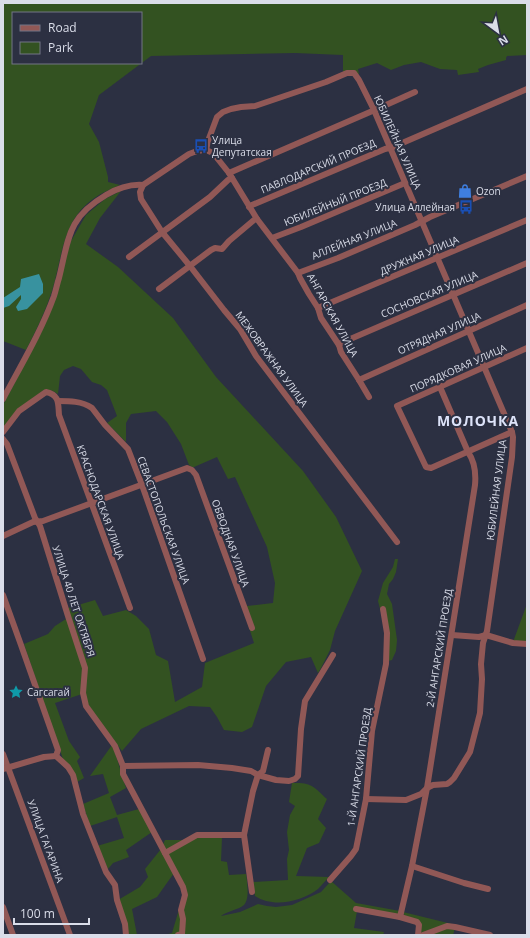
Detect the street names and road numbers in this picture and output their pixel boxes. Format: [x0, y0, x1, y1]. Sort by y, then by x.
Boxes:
street label: ЮБИЛЕЙНАЯ УЛИЦА [371, 93, 425, 192]
street label: ПАВЛОДАРСКИЙ ПРОЕЗД [258, 135, 378, 197]
street label: ЮБИЛЕЙНЫЙ ПРОЕЗД [282, 175, 389, 229]
street label: АЛЛЕЙНАЯ УЛИЦА [309, 215, 399, 262]
street label: ДРУЖНАЯ УЛИЦА [377, 232, 461, 278]
street label: СОСНОВСКАЯ УЛИЦА [378, 267, 480, 321]
street label: АНГАРСКАЯ УЛИЦА [304, 271, 362, 360]
street label: МЕЖОВРАЖНАЯ УЛИЦА [233, 308, 312, 410]
street label: ОТРЯДНАЯ УЛИЦА [395, 308, 483, 358]
street label: ПОРЯДКОВАЯ УЛИЦА [407, 340, 509, 396]
street label: ЮБИЛЕЙНАЯ УЛИЦА [483, 438, 509, 541]
street label: КРАСНОДАРСКАЯ УЛИЦА [74, 443, 129, 562]
street label: СЕВАСТОПОЛЬСКАЯ УЛИЦА [134, 454, 194, 586]
street label: ОБВОДНАЯ УЛИЦА [209, 497, 254, 589]
street label: УЛИЦА 40 ЛЕТ ОКТЯБРЯ [49, 544, 99, 658]
street label: 2-Й АНГАРСКИЙ ПРОЕЗД [423, 588, 455, 708]
street label: 1-Й АНГАРСКИЙ ПРОЕЗД [344, 707, 374, 827]
street label: УЛИЦА ГАГАРИНА [24, 798, 68, 885]

